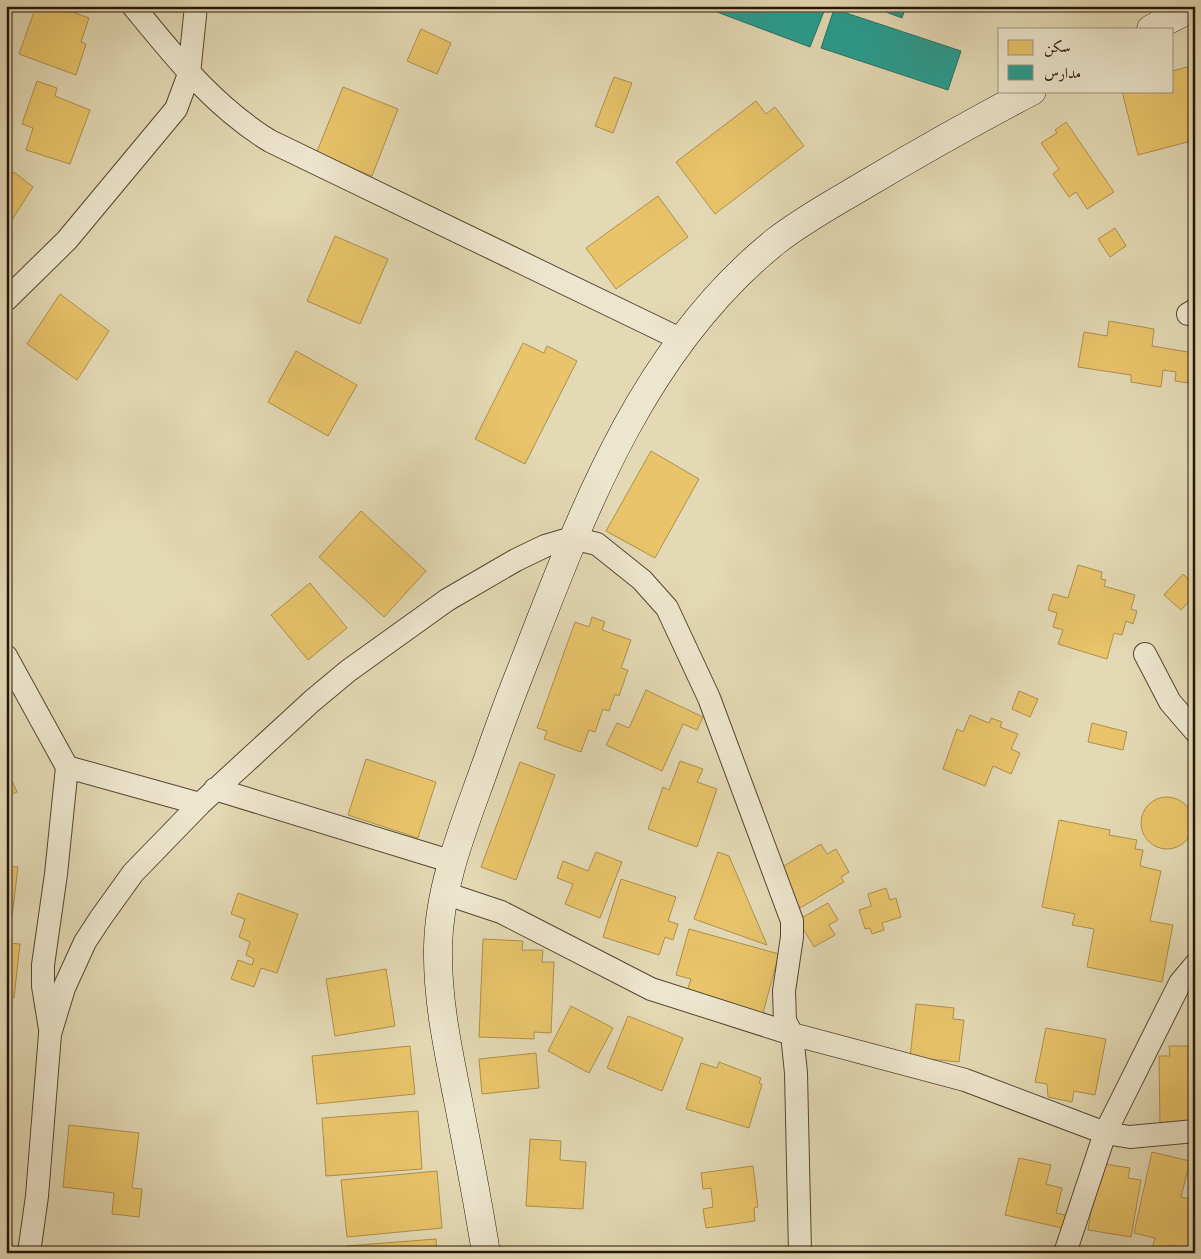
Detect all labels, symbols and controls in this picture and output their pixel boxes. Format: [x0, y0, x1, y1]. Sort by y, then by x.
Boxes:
legend [998, 28, 1174, 92]
text: سكن [1044, 38, 1071, 57]
text: مدارس [1044, 64, 1081, 83]

